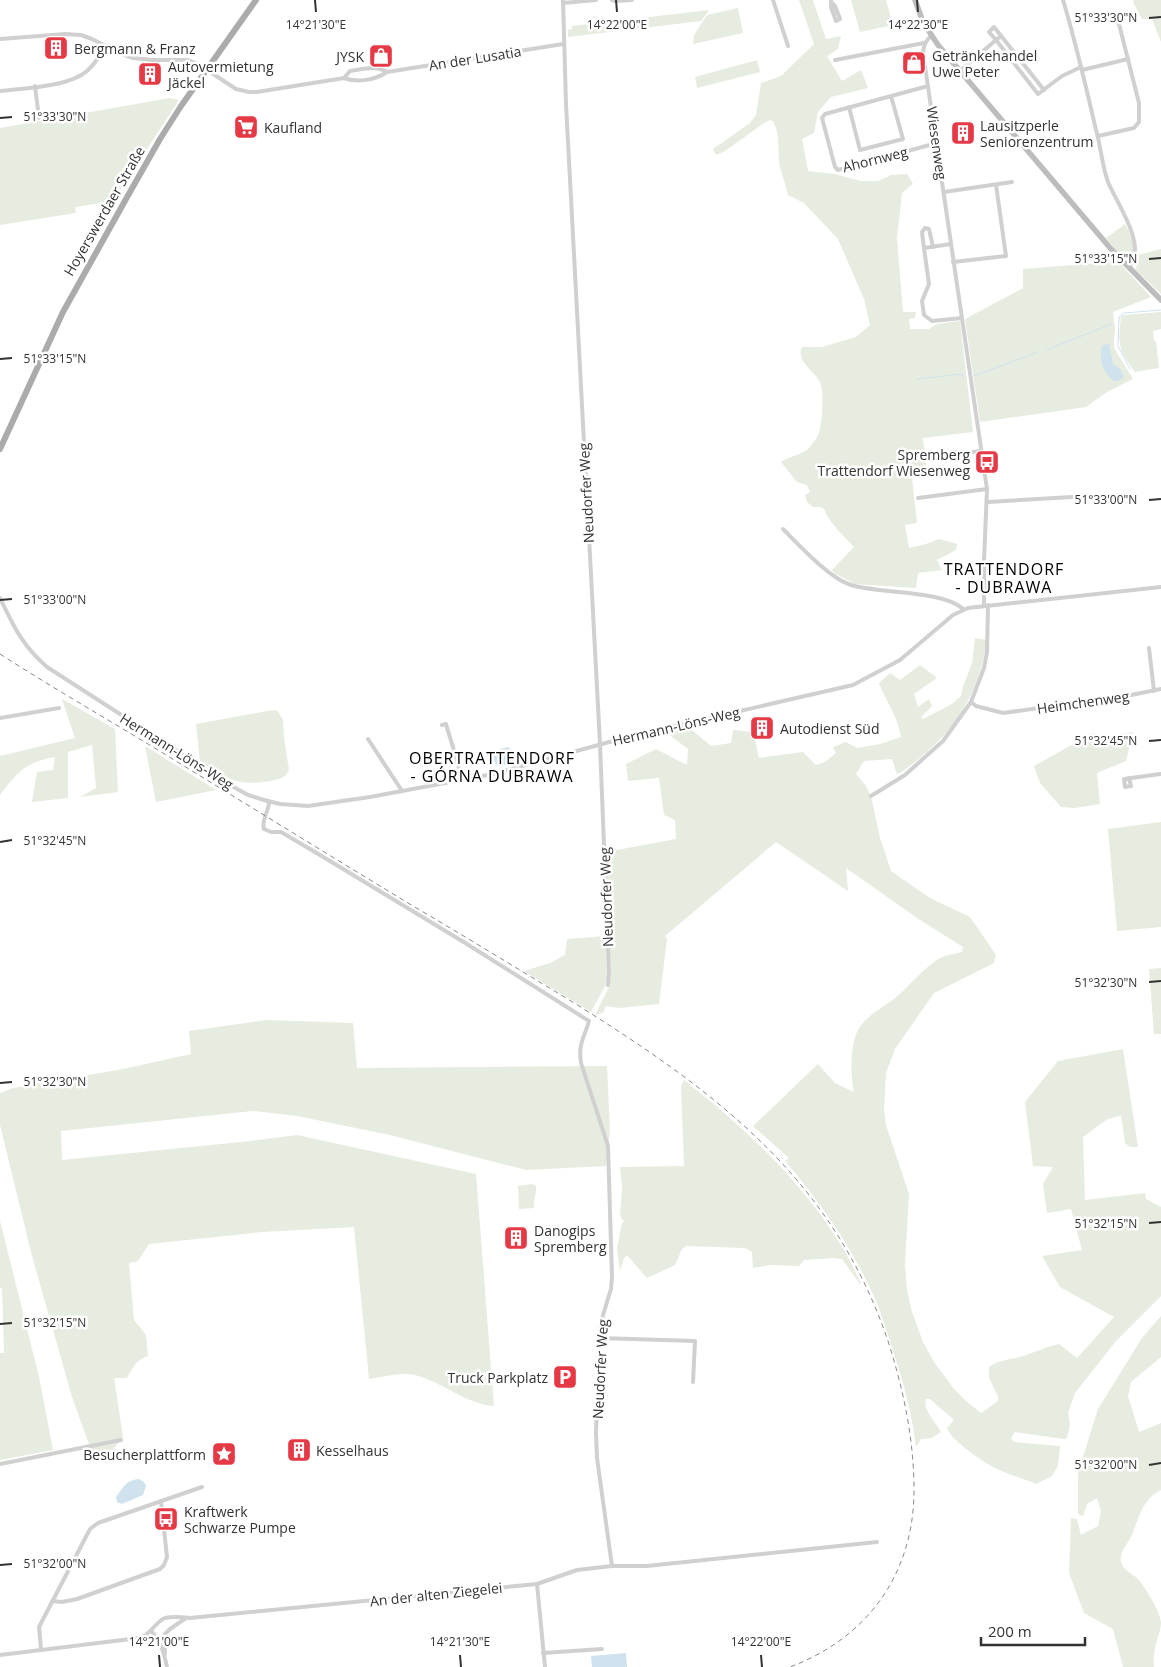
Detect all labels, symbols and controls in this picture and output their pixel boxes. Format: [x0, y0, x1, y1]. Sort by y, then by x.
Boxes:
text: 51°33'30"N [1075, 9, 1137, 26]
text: 14°21'30"E [286, 16, 346, 33]
text: 14°22'00"E [587, 16, 647, 33]
text: 14°22'30"E [888, 16, 948, 33]
building icon: Bergmann & Franz [43, 35, 69, 61]
place label: Bergmann & Franz [74, 39, 196, 58]
street label: An der Lusatia [427, 41, 523, 75]
shop icon: JYSK [368, 43, 394, 69]
place label: Getränkehandel Uwe Peter [932, 46, 1037, 81]
place label: JYSK [334, 47, 364, 66]
shop icon: Getränkehandel Uwe Peter [901, 50, 927, 76]
place label: Autovermietung Jäckel [166, 57, 274, 92]
building icon: Autovermietung Jäckel [137, 61, 163, 87]
street label: Wiesenweg [922, 105, 952, 181]
text: 51°33'30"N [24, 108, 86, 125]
supermarket icon: Kaufland [233, 114, 259, 140]
place label: Lausitzperle Seniorenzentrum [980, 116, 1094, 151]
place label: Kaufland [264, 118, 322, 137]
building icon: Lausitzperle Seniorenzentrum [950, 120, 976, 146]
street label: Ahornweg [840, 142, 910, 176]
street label: Hoyerswerdaer Straße [59, 143, 149, 279]
text: 51°33'15"N [1075, 250, 1137, 267]
text: 51°33'15"N [24, 350, 86, 367]
street label: Neudorfer Weg [574, 442, 598, 543]
place label: Spremberg Trattendorf Wiesenweg [818, 445, 970, 480]
bus stop icon: Spremberg Trattendorf Wiesenweg [974, 449, 1000, 475]
text: 51°33'00"N [1075, 491, 1137, 508]
district label: TRATTENDORF - DUBRAWA [944, 558, 1064, 598]
text: 51°33'00"N [24, 591, 86, 608]
street label: Heimchenweg [1036, 686, 1131, 718]
street label: Hermann-Löns-Weg [610, 702, 742, 750]
street label: Hermann-Löns-Weg [117, 708, 238, 794]
building icon: Autodienst Süd [749, 715, 775, 741]
place label: Autodienst Süd [780, 719, 880, 738]
text: 51°32'45"N [1075, 732, 1137, 749]
district label: OBERTRATTENDORF - GÓRNA DUBRAWA [409, 747, 575, 787]
text: 51°32'45"N [24, 832, 86, 849]
street label: Neudorfer Weg [595, 846, 617, 947]
text: 51°32'30"N [1075, 974, 1137, 991]
text: 51°32'30"N [24, 1073, 86, 1090]
text: 51°32'15"N [1075, 1215, 1137, 1232]
place label: Danogips Spremberg [534, 1221, 607, 1256]
building icon: Danogips Spremberg [503, 1225, 529, 1251]
text: 51°32'15"N [24, 1314, 86, 1331]
street label: Neudorfer Weg [588, 1318, 612, 1419]
parking icon: Truck Parkplatz [552, 1364, 578, 1390]
place label: Truck Parkplatz [448, 1368, 548, 1387]
building icon: Kesselhaus [286, 1437, 312, 1463]
place icon: Besucherplattform [211, 1441, 237, 1467]
place label: Kesselhaus [316, 1441, 389, 1460]
place label: Besucherplattform [83, 1445, 206, 1464]
text: 51°32'00"N [1075, 1456, 1137, 1473]
place label: Kraftwerk Schwarze Pumpe [184, 1502, 296, 1537]
bus stop icon: Kraftwerk Schwarze Pumpe [153, 1506, 179, 1532]
text: 51°32'00"N [24, 1555, 86, 1572]
street label: An der alten Ziegelei [369, 1578, 503, 1610]
scale bar [981, 1614, 1085, 1646]
text: 200 m [988, 1621, 1032, 1641]
text: 14°21'00"E [129, 1633, 189, 1650]
text: 14°21'30"E [430, 1633, 490, 1650]
text: 14°22'00"E [731, 1633, 791, 1650]

